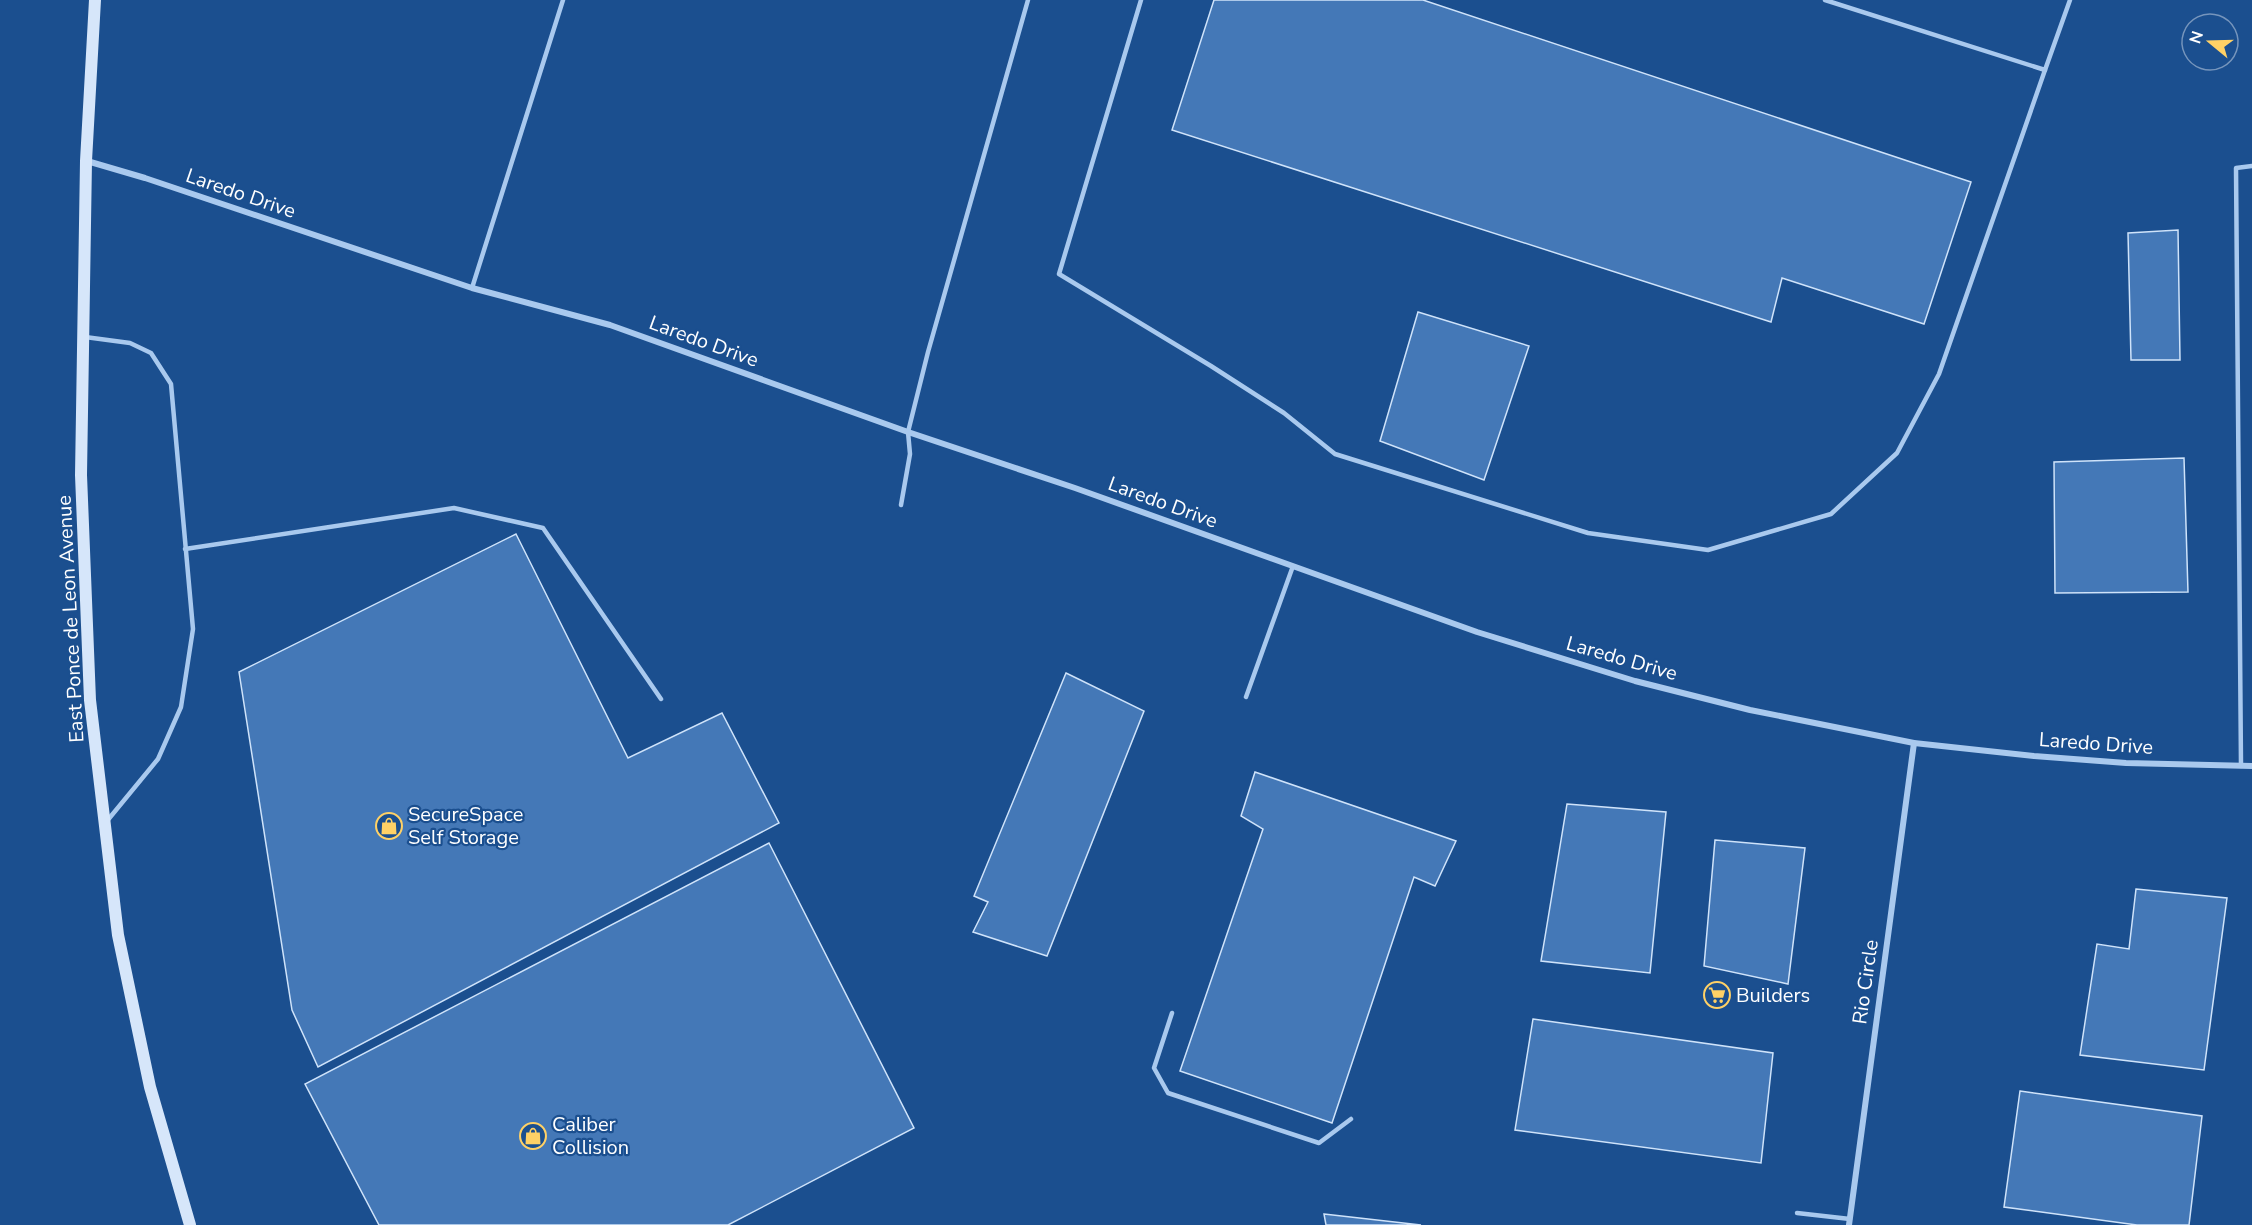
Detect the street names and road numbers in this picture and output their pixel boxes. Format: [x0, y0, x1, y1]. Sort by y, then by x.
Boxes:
street label: Laredo Drive [182, 162, 299, 225]
street label: Laredo Drive [645, 309, 762, 374]
street label: Laredo Drive [1104, 470, 1221, 535]
street label: East Ponce de Leon Avenue [51, 495, 90, 743]
street label: Laredo Drive [1563, 630, 1681, 687]
street label: Laredo Drive [2038, 726, 2154, 761]
street label: Rio Circle [1846, 938, 1885, 1026]

